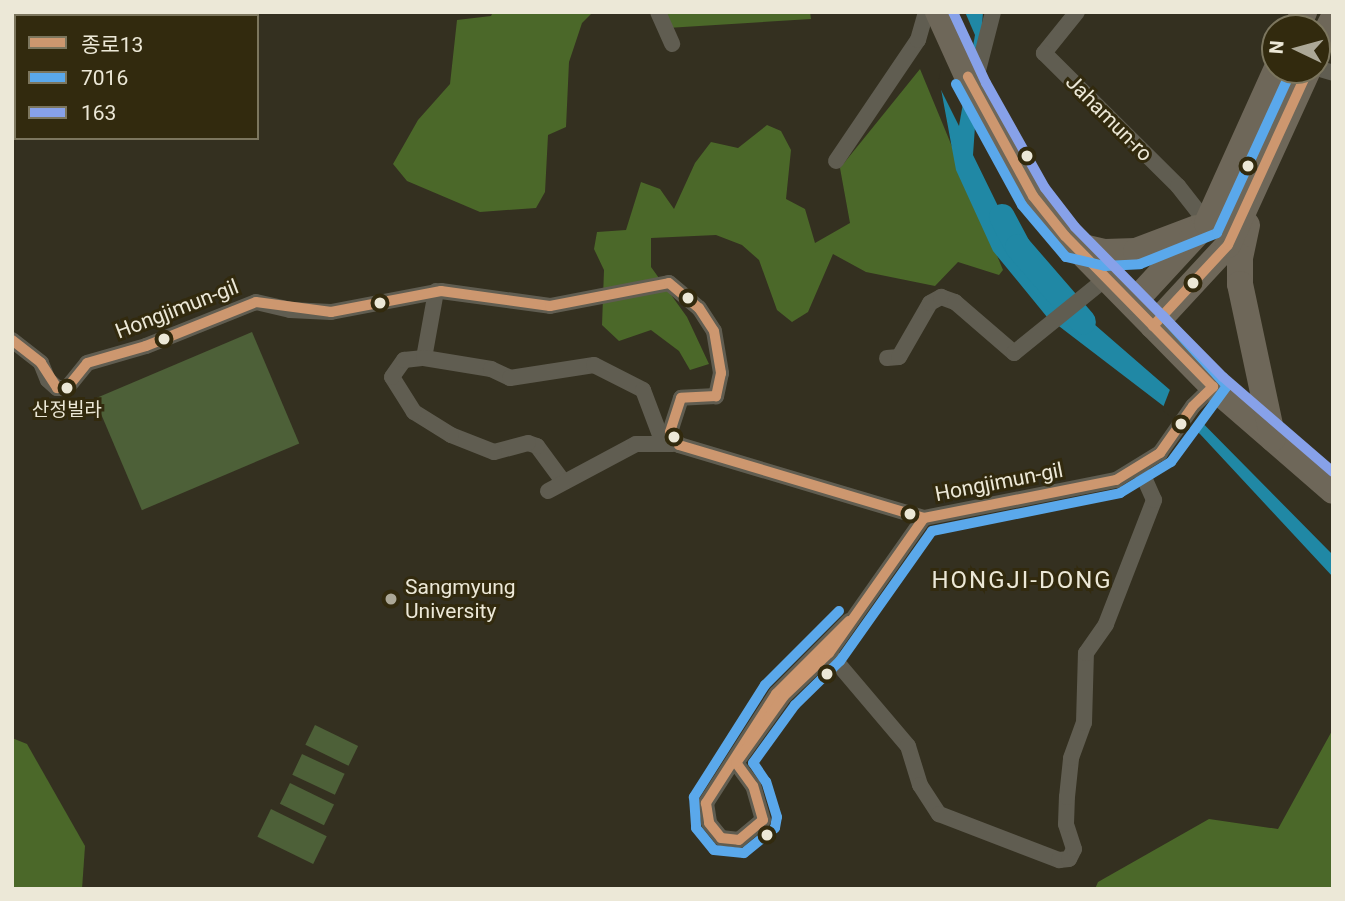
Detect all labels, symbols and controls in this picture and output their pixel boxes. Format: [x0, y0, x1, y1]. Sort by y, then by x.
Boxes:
legend [14, 14, 259, 140]
north arrow [1261, 14, 1331, 84]
text: 종로13 [81, 33, 143, 57]
text: N [1265, 40, 1289, 55]
text: 7016 [81, 66, 128, 90]
street label: Jahamun-ro [1060, 69, 1158, 167]
text: 163 [81, 101, 116, 125]
unlabelled marker [1020, 149, 1034, 163]
unlabelled marker [1241, 159, 1255, 173]
street label: Hongjimun-gil [112, 274, 242, 344]
unlabelled marker [1186, 276, 1200, 290]
unlabelled marker [681, 291, 695, 305]
unlabelled marker [373, 296, 387, 310]
unlabelled marker [157, 332, 171, 346]
marker: 산정빌라 [60, 381, 74, 395]
place label: 산정빌라 [32, 399, 102, 421]
unlabelled marker [1174, 417, 1188, 431]
unlabelled marker [667, 430, 681, 444]
street label: Hongjimun-gil [933, 457, 1065, 507]
unlabelled marker [903, 507, 917, 521]
district label: HONGJI-DONG [933, 567, 1111, 595]
place label: Sangmyung University [405, 574, 516, 624]
marker: Sangmyung University [383, 591, 399, 607]
unlabelled marker [820, 667, 834, 681]
unlabelled marker [760, 828, 774, 842]

